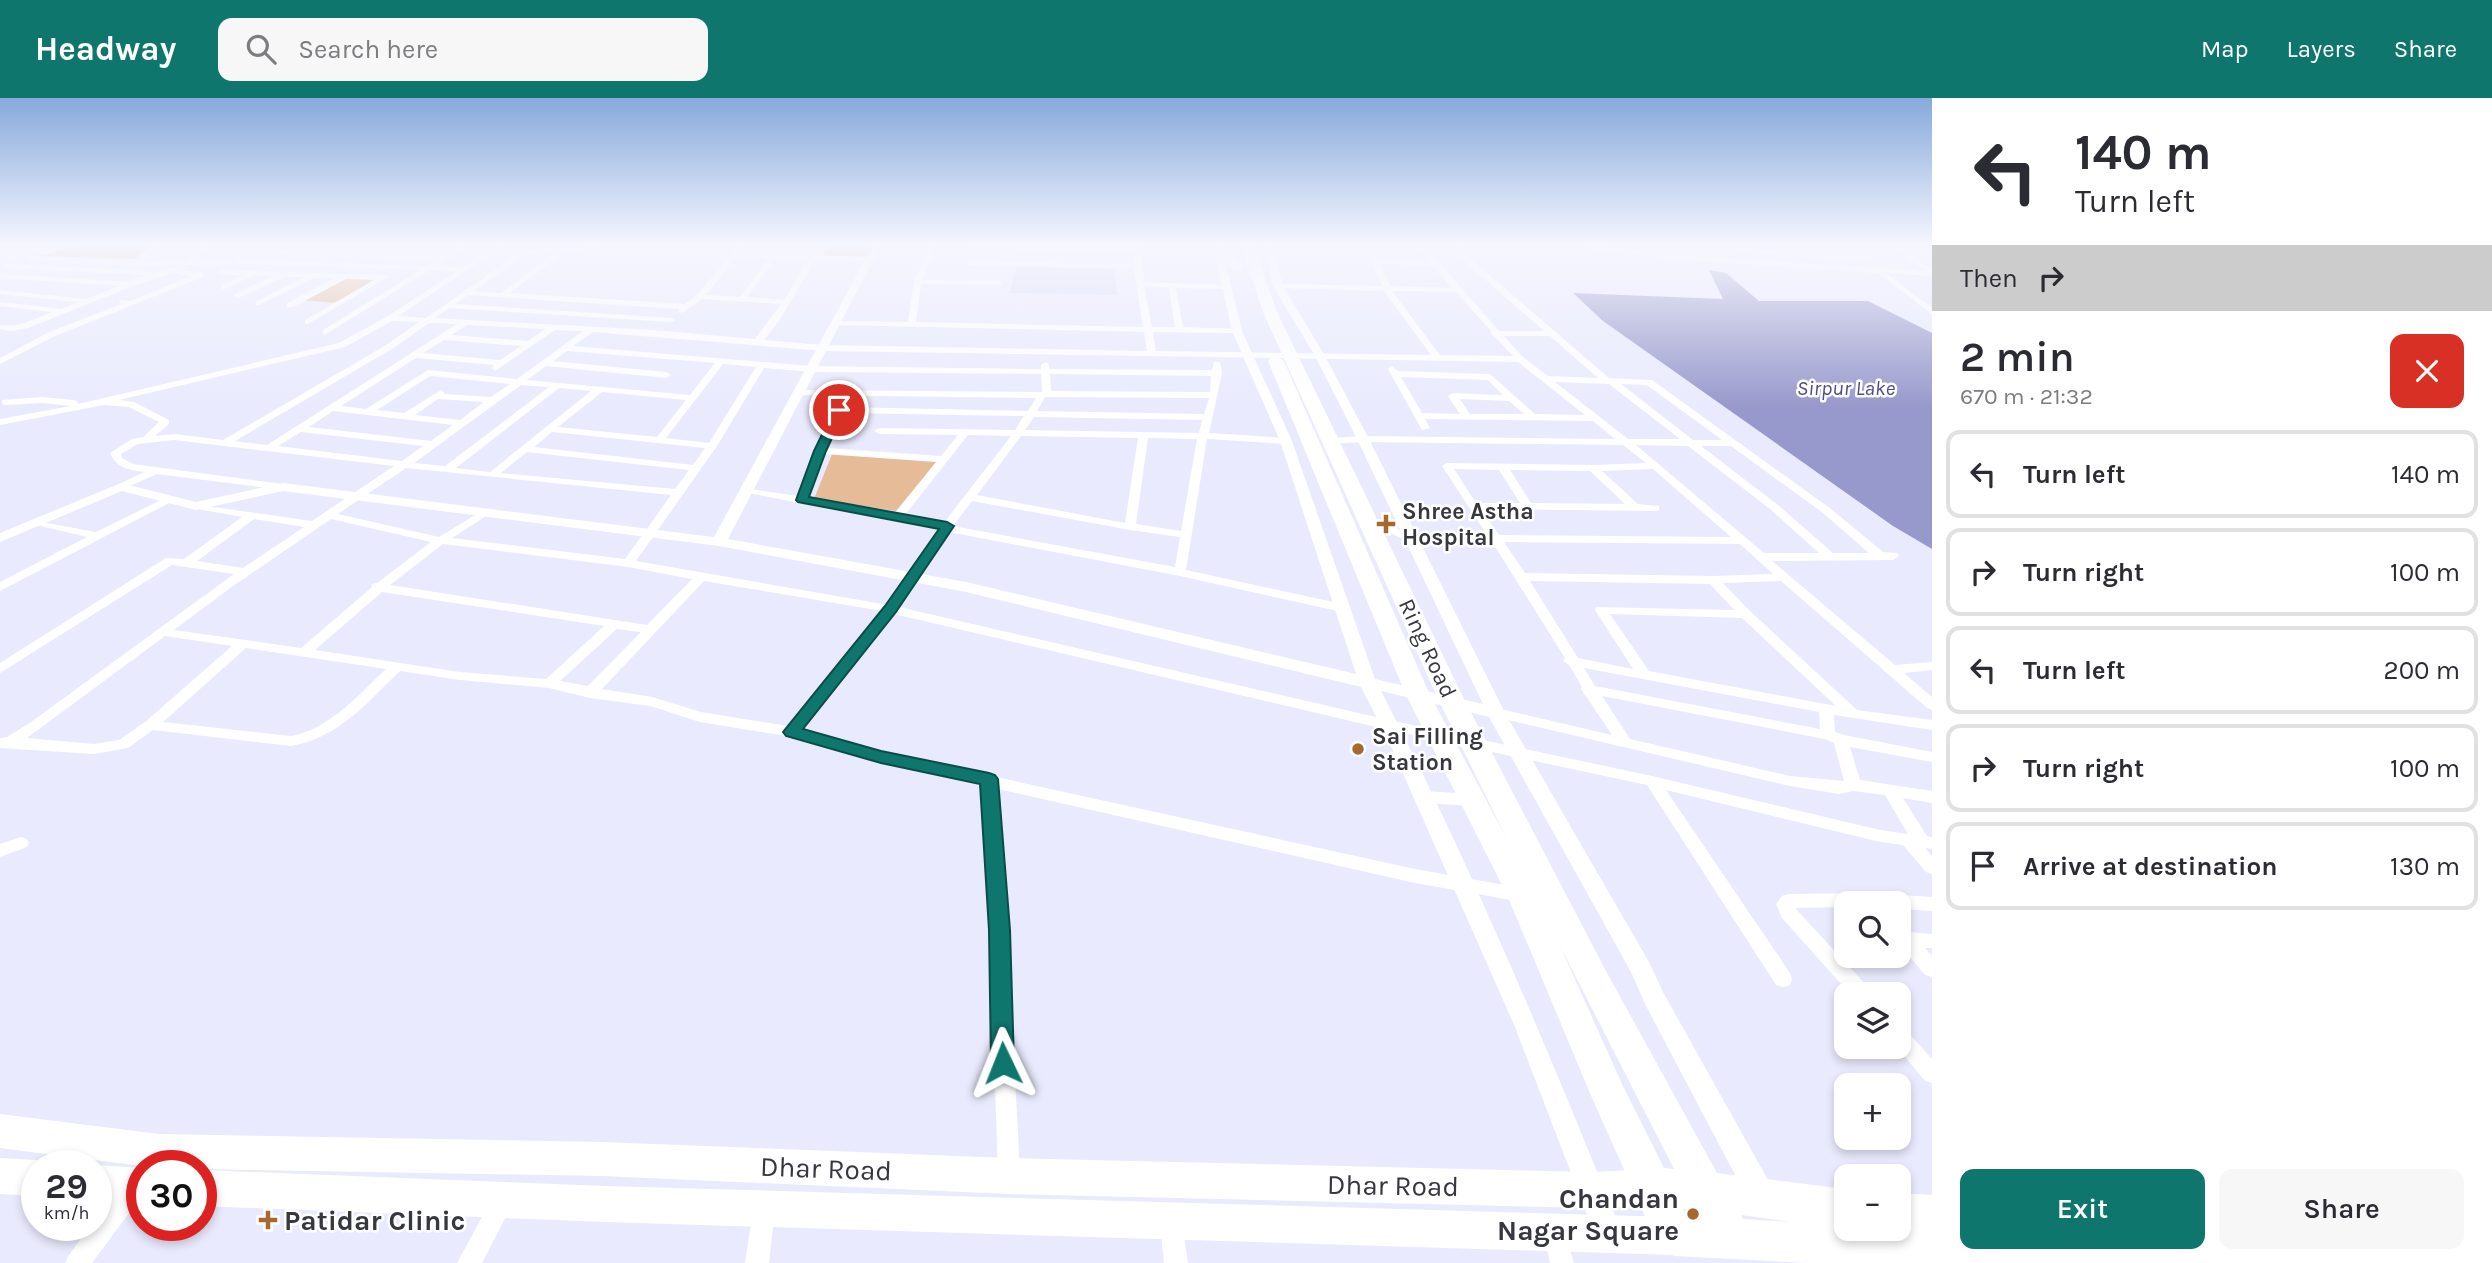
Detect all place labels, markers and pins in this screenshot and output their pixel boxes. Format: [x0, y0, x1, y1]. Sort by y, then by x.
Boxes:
pin [809, 380, 869, 440]
place label: Shree Astha Hospital [1402, 498, 1534, 551]
marker: Shree Astha Hospital [1376, 514, 1396, 534]
place label: Sai Filling Station [1372, 723, 1483, 776]
marker: Sai Filling Station [1350, 741, 1366, 757]
place label: Chandan Nagar Square [1497, 1182, 1679, 1247]
place label: Patidar Clinic [284, 1204, 465, 1237]
marker: Chandan Nagar Square [1685, 1206, 1701, 1222]
marker: Patidar Clinic [258, 1210, 278, 1230]

